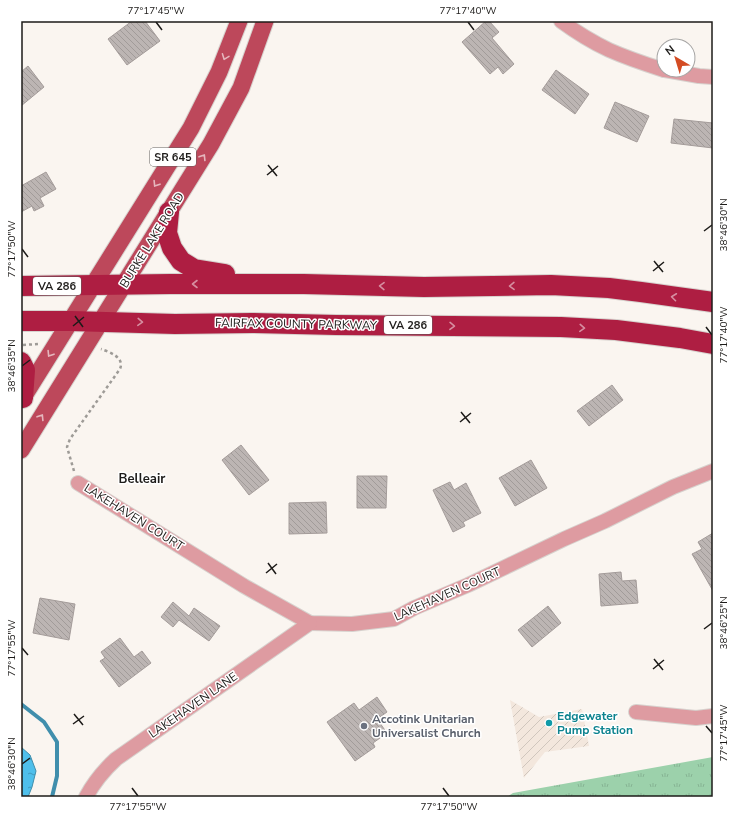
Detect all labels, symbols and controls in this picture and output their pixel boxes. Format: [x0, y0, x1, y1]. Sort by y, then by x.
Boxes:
text: 77°17'45"W [128, 4, 184, 18]
text: 77°17'40"W [440, 4, 496, 18]
north arrow [656, 38, 696, 78]
text: N [662, 42, 678, 59]
one-way arrow [221, 54, 229, 61]
road number: SR 645 [150, 148, 196, 166]
one-way arrow [199, 154, 206, 161]
one-way arrow [153, 180, 161, 187]
street label: BURKE LAKE ROAD [116, 189, 188, 291]
text: 38°46'30"N [717, 198, 731, 252]
text: 77°17'50"W [5, 221, 19, 277]
road number: VA 286 [33, 277, 81, 295]
one-way arrow [192, 280, 198, 288]
one-way arrow [509, 281, 515, 290]
one-way arrow [379, 282, 385, 290]
one-way arrow [671, 292, 677, 301]
text: 77°17'40"W [717, 307, 731, 363]
street label: FAIRFAX COUNTY PARKWAY [215, 315, 378, 333]
road number: VA 286 [384, 316, 432, 334]
one-way arrow [137, 318, 143, 327]
one-way arrow [449, 322, 455, 330]
one-way arrow [579, 324, 585, 333]
text: 38°46'35"N [5, 339, 19, 393]
one-way arrow [48, 350, 55, 357]
one-way arrow [37, 414, 44, 421]
district label: Belleair [119, 470, 166, 488]
street label: LAKEHAVEN COURT [81, 480, 188, 555]
street label: LAKEHAVEN COURT [391, 563, 503, 625]
text: 38°46'25"N [717, 596, 731, 650]
text: 77°17'55"W [5, 620, 19, 676]
street label: LAKEHAVEN LANE [145, 668, 241, 742]
text: 77°17'45"W [717, 705, 731, 761]
place label: Edgewater Pump Station [557, 708, 633, 738]
place label: Accotink Unitarian Universalist Church [372, 711, 481, 741]
marker: Edgewater Pump Station [544, 718, 554, 728]
marker: Accotink Unitarian Universalist Church [359, 721, 369, 731]
text: 38°46'30"N [5, 737, 19, 791]
text: 77°17'55"W [110, 800, 166, 814]
text: 77°17'50"W [421, 800, 477, 814]

